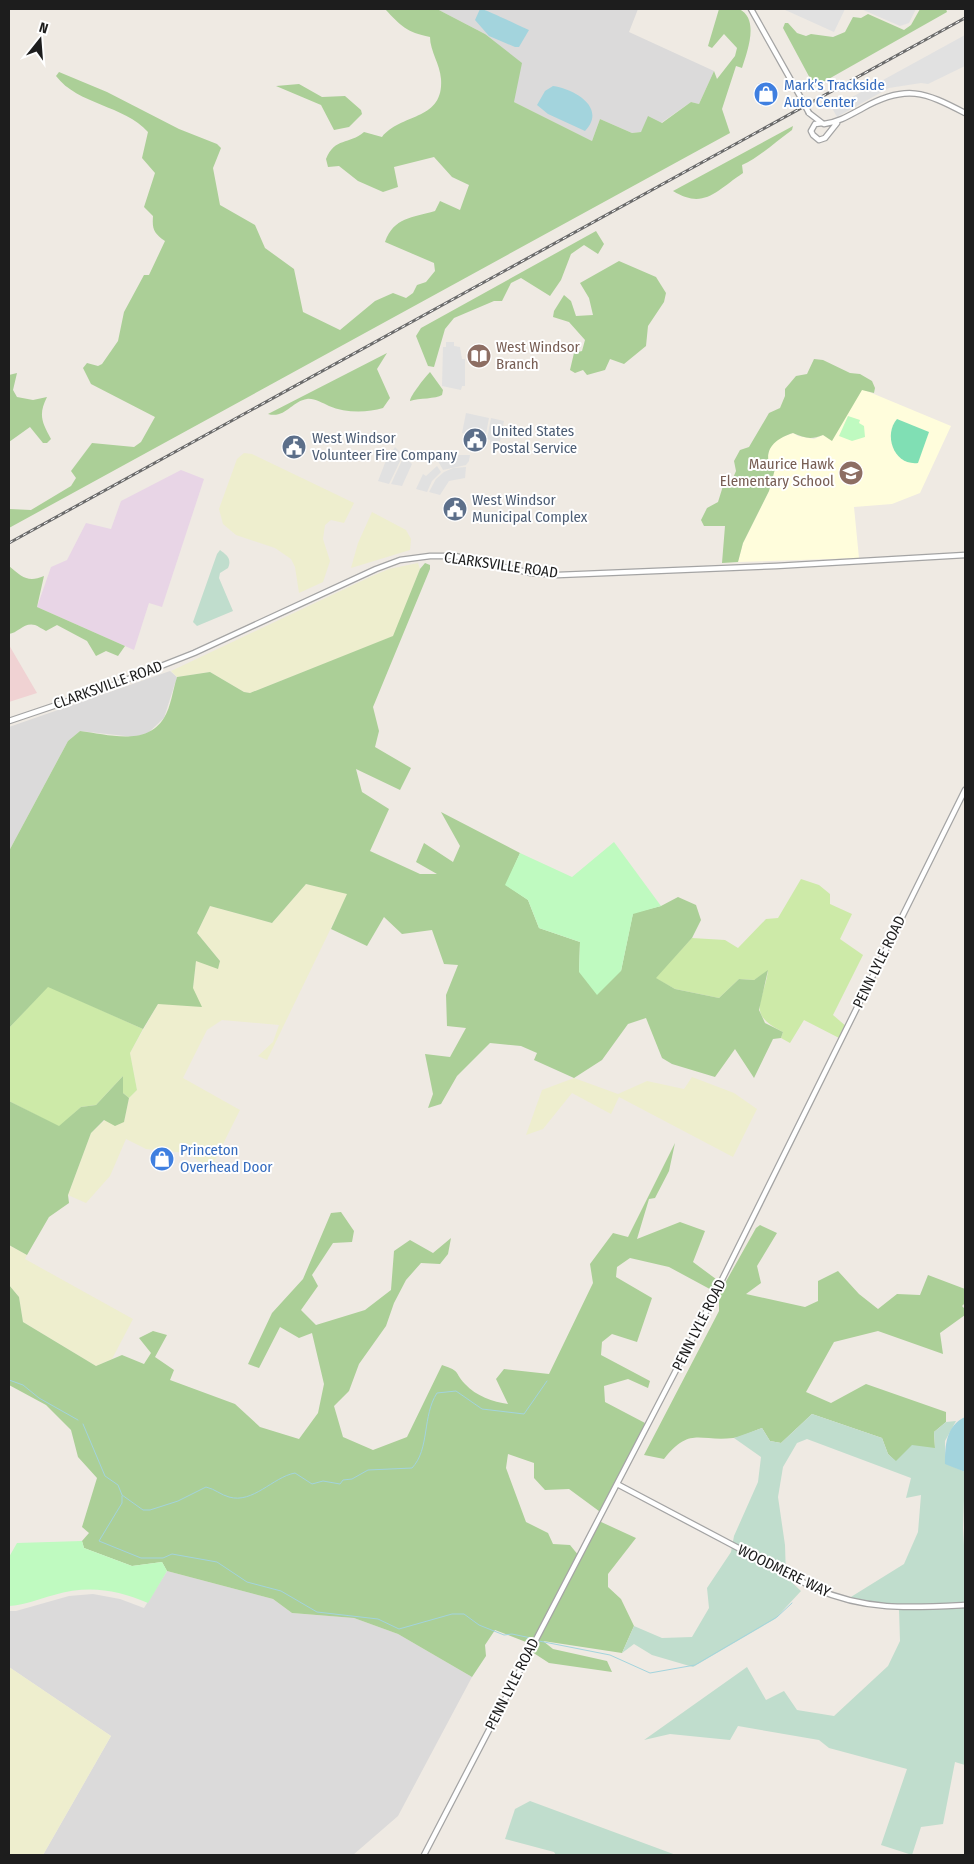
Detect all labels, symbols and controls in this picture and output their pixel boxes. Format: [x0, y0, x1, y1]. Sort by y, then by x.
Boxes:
north arrow [15, 15, 65, 65]
text: N [37, 19, 50, 37]
place label: Mark’s Trackside Auto Center [784, 76, 885, 111]
shop icon: Mark’s Trackside Auto Center [753, 81, 779, 107]
place label: West Windsor Branch [496, 338, 581, 373]
library icon: West Windsor Branch [466, 343, 492, 369]
place label: United States Postal Service [492, 422, 577, 457]
public building icon: United States Postal Service [462, 427, 488, 453]
place label: West Windsor Volunteer Fire Company [312, 429, 457, 464]
public building icon: West Windsor Volunteer Fire Company [281, 434, 307, 460]
place label: Maurice Hawk Elementary School [720, 455, 834, 490]
school or university icon: Maurice Hawk Elementary School [838, 460, 864, 486]
place label: West Windsor Municipal Complex [472, 491, 588, 526]
public building icon: West Windsor Municipal Complex [442, 496, 468, 522]
street label: CLARKSVILLE ROAD [443, 548, 559, 582]
street label: CLARKSVILLE ROAD [51, 657, 165, 713]
street label: PENN LYLE ROAD [849, 913, 909, 1011]
place label: Princeton Overhead Door [180, 1141, 273, 1176]
shop icon: Princeton Overhead Door [149, 1146, 175, 1172]
street label: PENN LYLE ROAD [668, 1276, 730, 1374]
street label: WOODMERE WAY [735, 1541, 834, 1601]
street label: PENN LYLE ROAD [481, 1635, 543, 1733]

